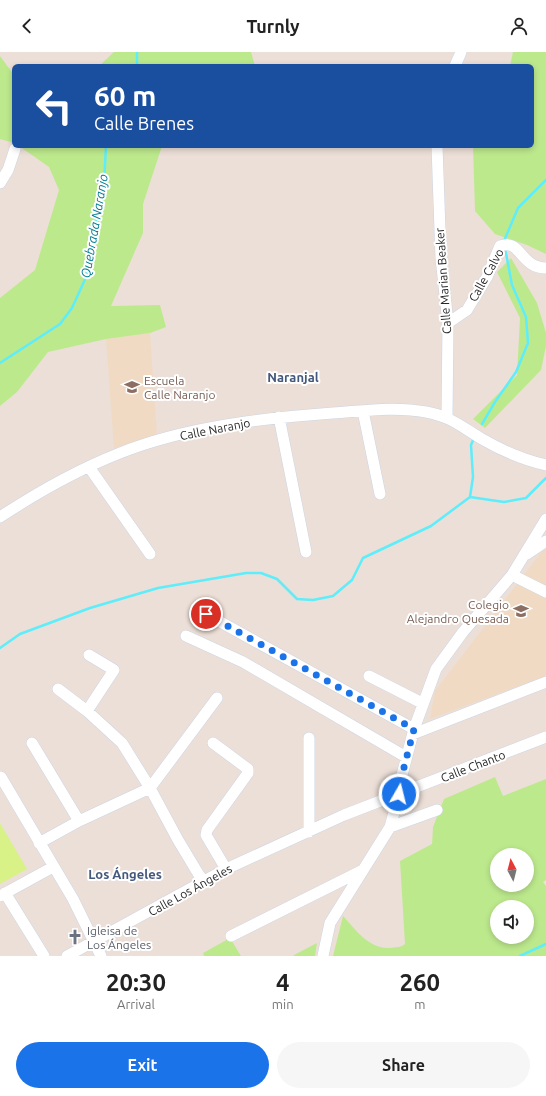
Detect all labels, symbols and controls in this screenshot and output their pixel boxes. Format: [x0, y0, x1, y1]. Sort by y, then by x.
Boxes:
icon: back [16, 15, 38, 37]
icon: person [508, 15, 530, 37]
text: Turnly [246, 16, 300, 36]
icon: left [28, 80, 80, 132]
text: 60 m [94, 80, 156, 111]
text: Calle Brenes [94, 113, 194, 133]
water label: Quebrada Naranjo [78, 173, 111, 279]
street label: Calle Marian Beaker [433, 227, 453, 335]
street label: Calle Calvo [466, 246, 506, 304]
district label: Naranjal [267, 370, 319, 384]
place label: Escuela Calle Naranjo [144, 374, 215, 401]
school or university icon: Escuela Calle Naranjo [123, 378, 141, 396]
street label: Calle Naranjo [179, 416, 251, 442]
pin [189, 597, 223, 631]
place label: Colegio Alejandro Quesada [407, 598, 509, 625]
school or university icon: Colegio Alejandro Quesada [512, 602, 530, 620]
icon: arrive [195, 603, 217, 625]
street label: Calle Chanto [439, 748, 507, 784]
position arrow [378, 773, 420, 815]
north arrow [490, 848, 534, 892]
map controls [490, 848, 534, 944]
street label: Calle Los Ángeles [146, 862, 234, 918]
district label: Los Ángeles [88, 866, 162, 881]
button: sound [490, 900, 534, 944]
place label: Igleisa de Los Ángeles [87, 924, 151, 951]
church icon: Igleisa de Los Ángeles [66, 928, 84, 946]
text: 20:30 [106, 969, 166, 996]
text: 4 [276, 969, 289, 996]
text: 260 [400, 969, 440, 996]
text: Arrival [117, 997, 155, 1011]
text: min [272, 997, 294, 1011]
text: m [414, 997, 425, 1011]
button: Exit [16, 1042, 269, 1088]
button: Share [277, 1042, 530, 1088]

